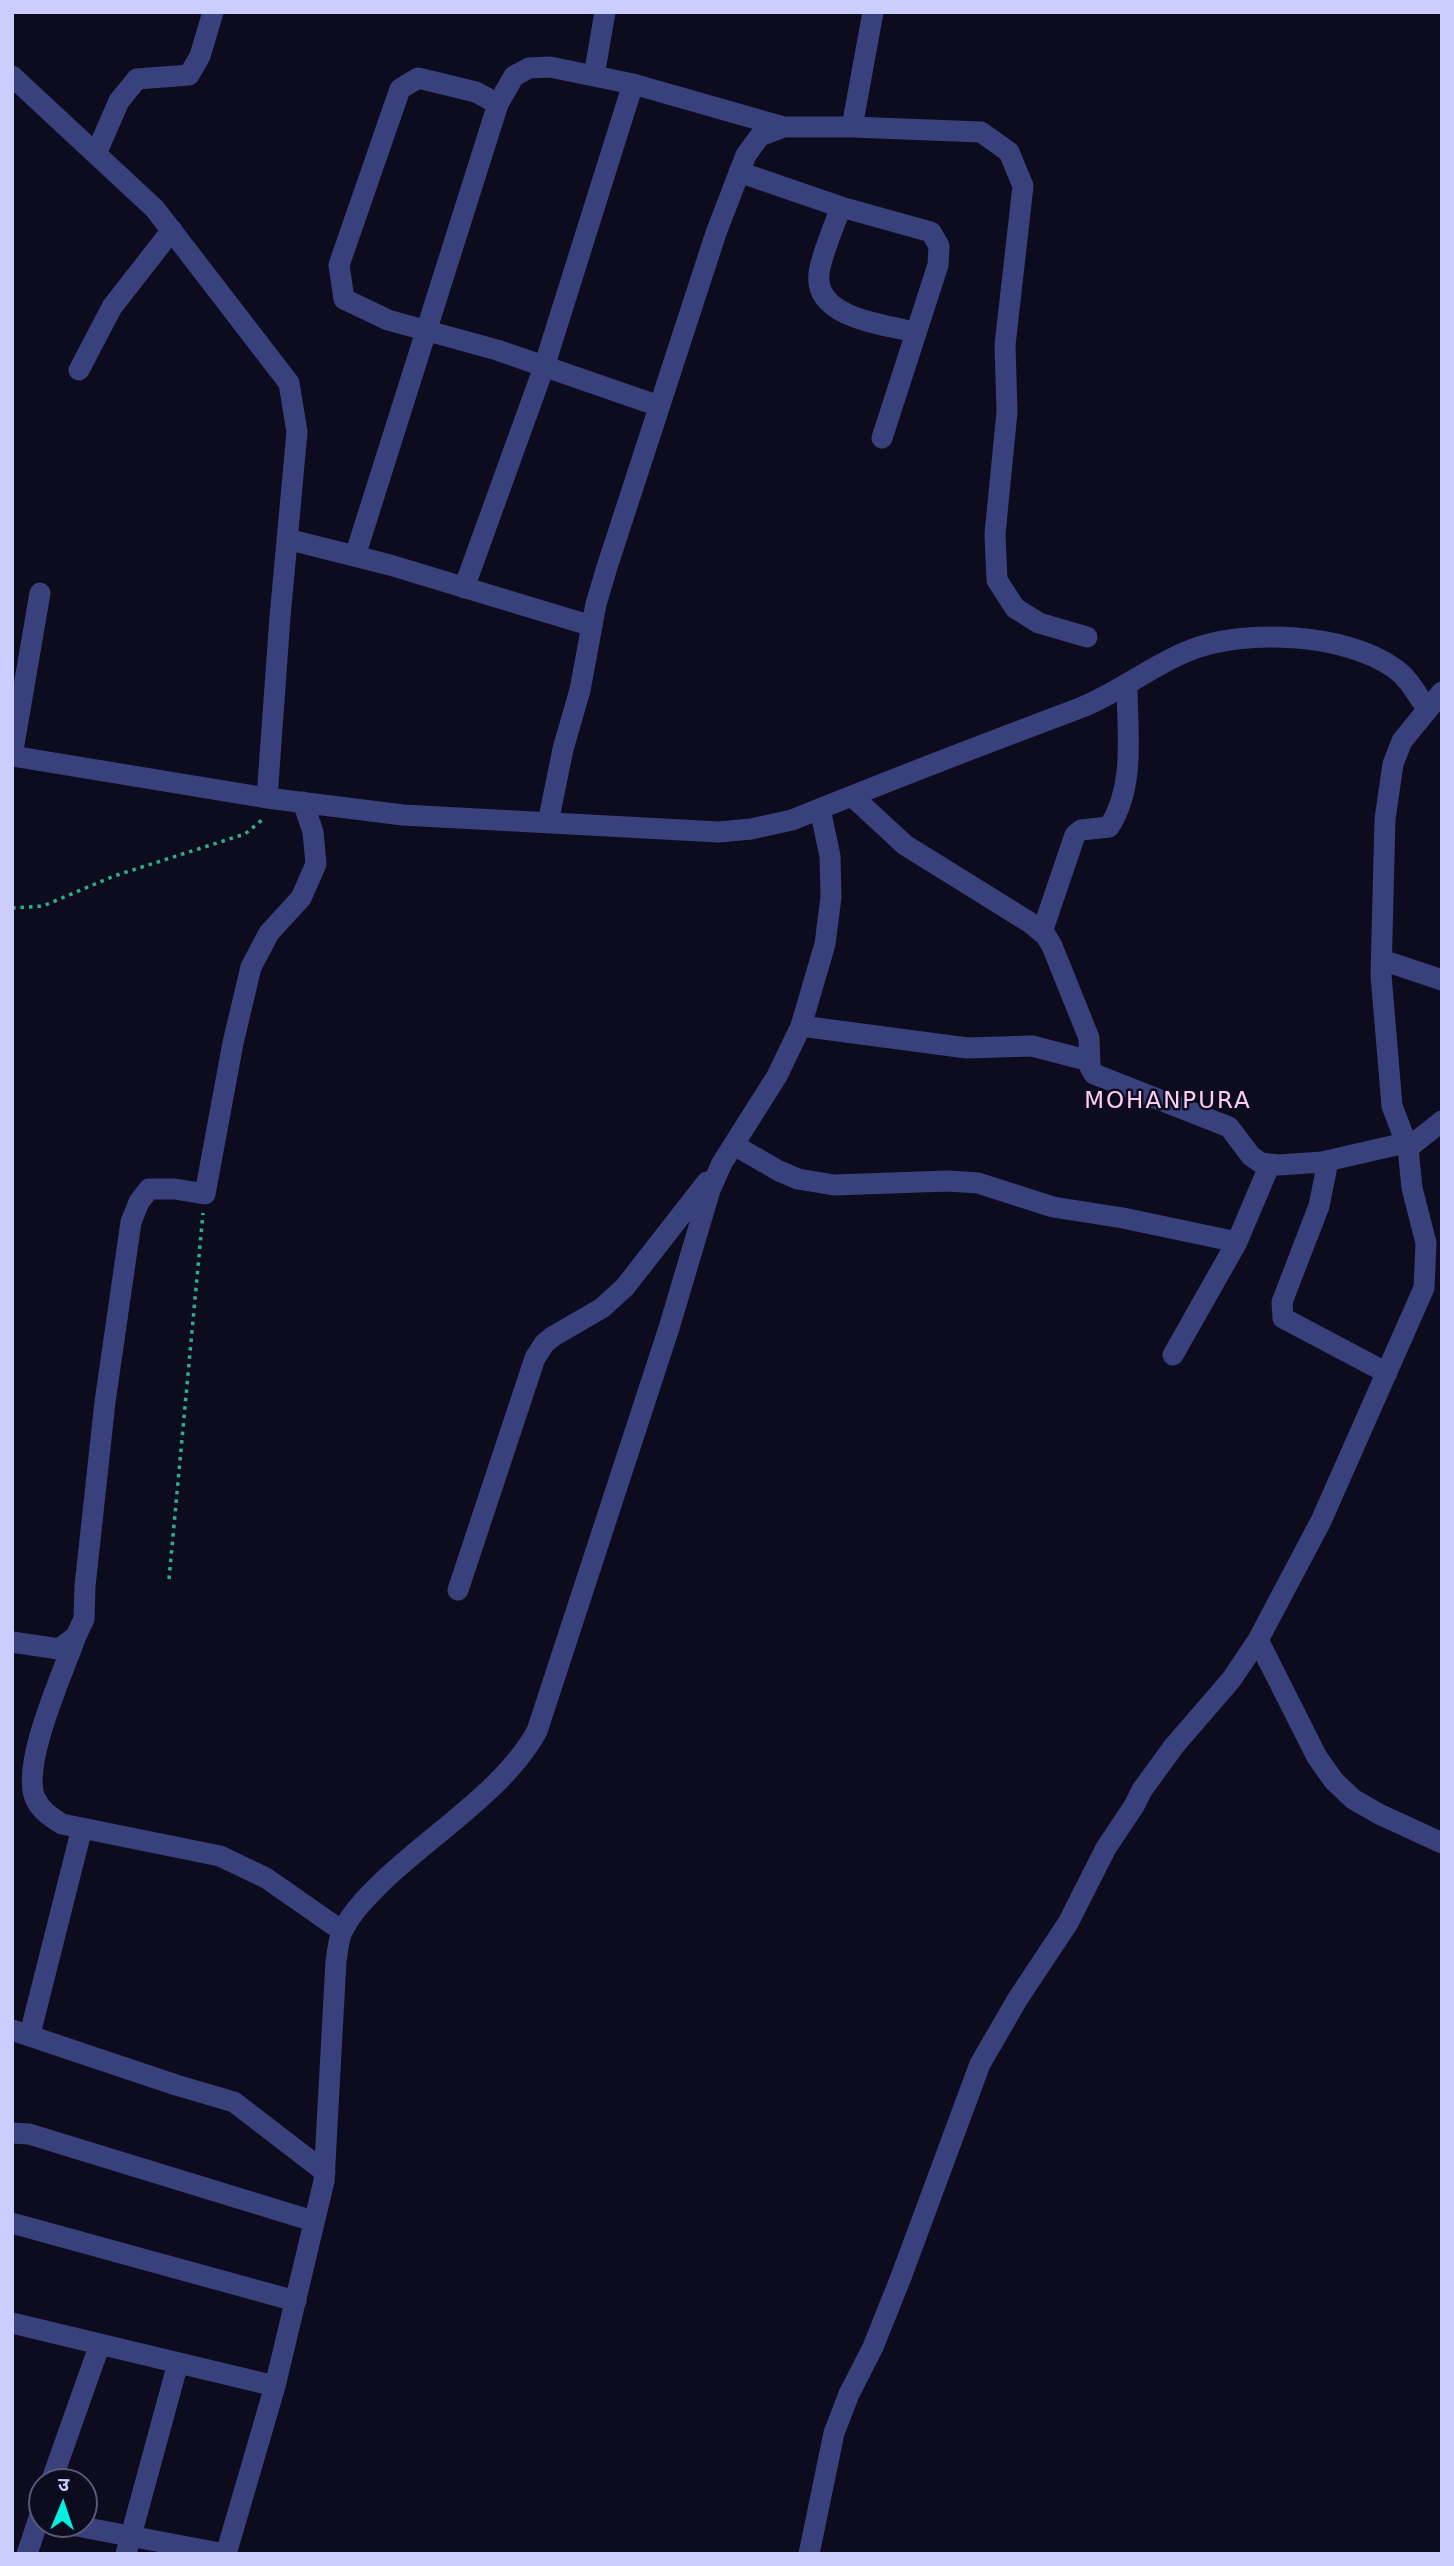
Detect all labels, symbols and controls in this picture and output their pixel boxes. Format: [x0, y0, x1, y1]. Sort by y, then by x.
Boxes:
district label: MOHANPURA [1085, 1088, 1251, 1116]
north arrow [28, 2468, 98, 2538]
text: उ [58, 2473, 70, 2495]

